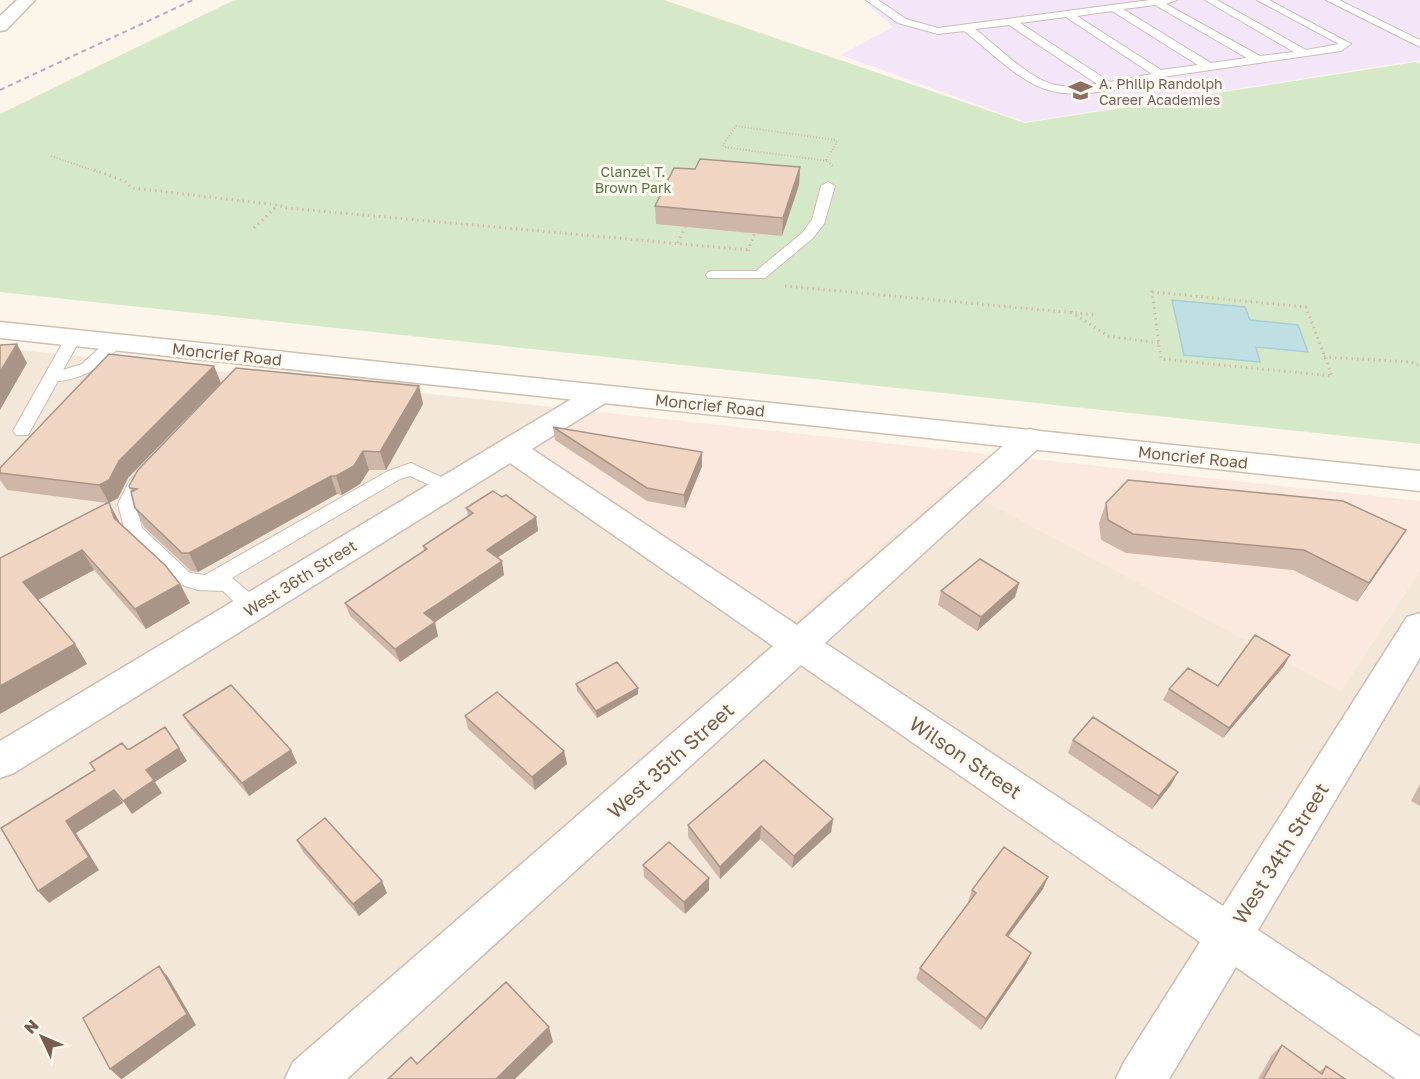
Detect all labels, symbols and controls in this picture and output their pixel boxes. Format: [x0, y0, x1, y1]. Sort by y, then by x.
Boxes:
place label: A. Philip Randolph Career Academies [1099, 75, 1223, 108]
school or university icon: A. Philip Randolph Career Academies [1068, 78, 1094, 104]
park label: Clanzel T. Brown Park [595, 163, 671, 196]
street label: Moncrief Road [171, 338, 283, 370]
street label: Moncrief Road [654, 389, 766, 421]
street label: Moncrief Road [1137, 441, 1249, 473]
street label: West 36th Street [240, 535, 360, 621]
street label: West 35th Street [602, 697, 738, 823]
street label: Wilson Street [905, 711, 1027, 803]
street label: West 34th Street [1227, 778, 1333, 928]
north arrow [12, 1007, 72, 1067]
text: N [20, 1015, 43, 1038]

